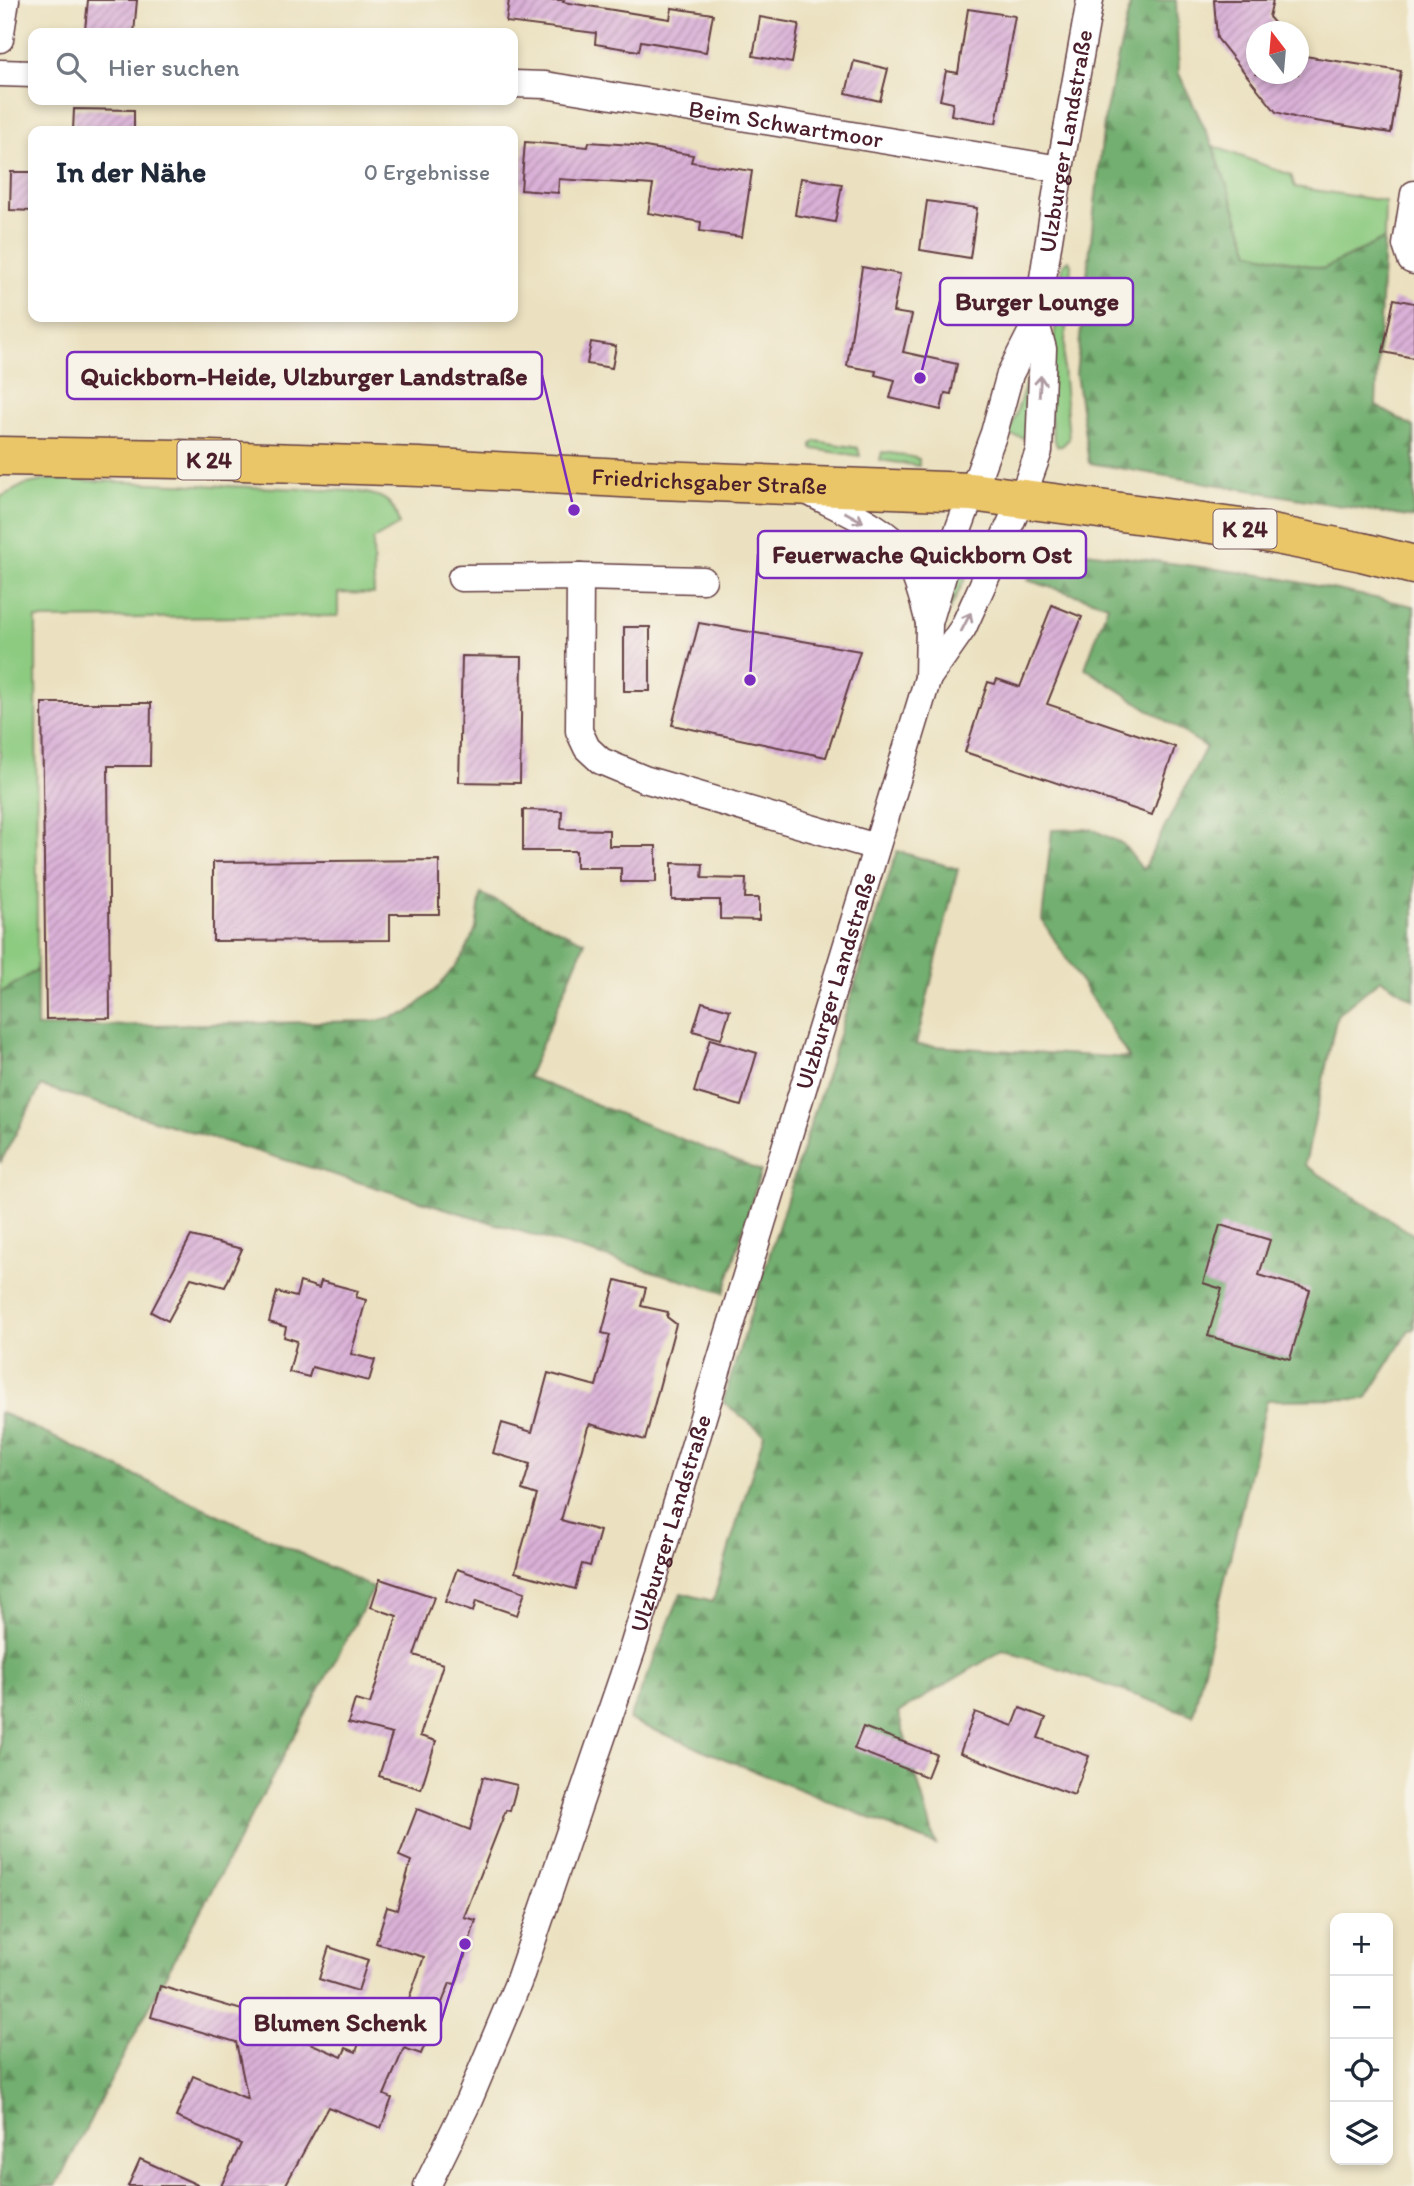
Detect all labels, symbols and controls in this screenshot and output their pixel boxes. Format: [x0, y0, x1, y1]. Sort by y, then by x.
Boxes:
north arrow [1246, 21, 1309, 84]
street label: Ulzburger Landstraße [1032, 27, 1098, 255]
search box [28, 28, 518, 105]
icon: search [52, 48, 90, 86]
text: Hier suchen [108, 51, 240, 83]
street label: Beim Schwartmoor [687, 94, 885, 154]
text: In der Nähe [56, 153, 206, 190]
text: 0 Ergebnisse [364, 158, 490, 186]
callout: Burger Lounge [940, 278, 1133, 325]
text: Burger Lounge [955, 285, 1119, 317]
callout: Quickborn-Heide, Ulzburger Landstraße [67, 352, 542, 399]
text: Quickborn-Heide, Ulzburger Landstraße [80, 360, 528, 392]
one-way arrow [1034, 376, 1047, 398]
road number: K 24 [178, 440, 241, 480]
street label: Friedrichsgaber Straße [591, 461, 828, 500]
road number: K 24 [1214, 509, 1276, 548]
one-way arrow [844, 510, 864, 524]
callout: Feuerwache Quickborn Ost [758, 531, 1086, 578]
text: Feuerwache Quickborn Ost [772, 538, 1072, 570]
one-way arrow [960, 612, 974, 632]
street label: Ulzburger Landstraße [789, 868, 882, 1093]
street label: Ulzburger Landstraße [623, 1411, 717, 1636]
map controls [1330, 1913, 1393, 2165]
button: + [1330, 1913, 1393, 1976]
button: − [1330, 1976, 1393, 2039]
callout: Blumen Schenk [240, 1998, 441, 2045]
text: Blumen Schenk [253, 2006, 427, 2038]
button: locate [1330, 2039, 1393, 2102]
button: layers [1330, 2102, 1393, 2165]

